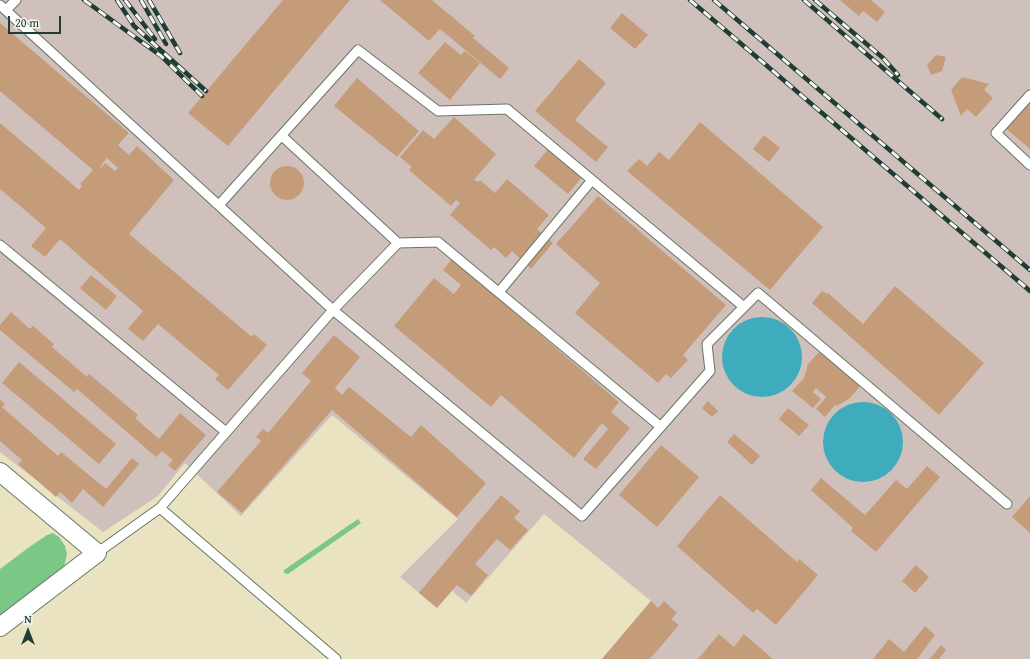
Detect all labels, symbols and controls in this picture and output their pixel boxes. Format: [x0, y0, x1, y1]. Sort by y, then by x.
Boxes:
scale bar [10, 8, 63, 34]
text: 20 m [15, 14, 39, 31]
north arrow [8, 611, 48, 651]
text: N [24, 611, 32, 627]

